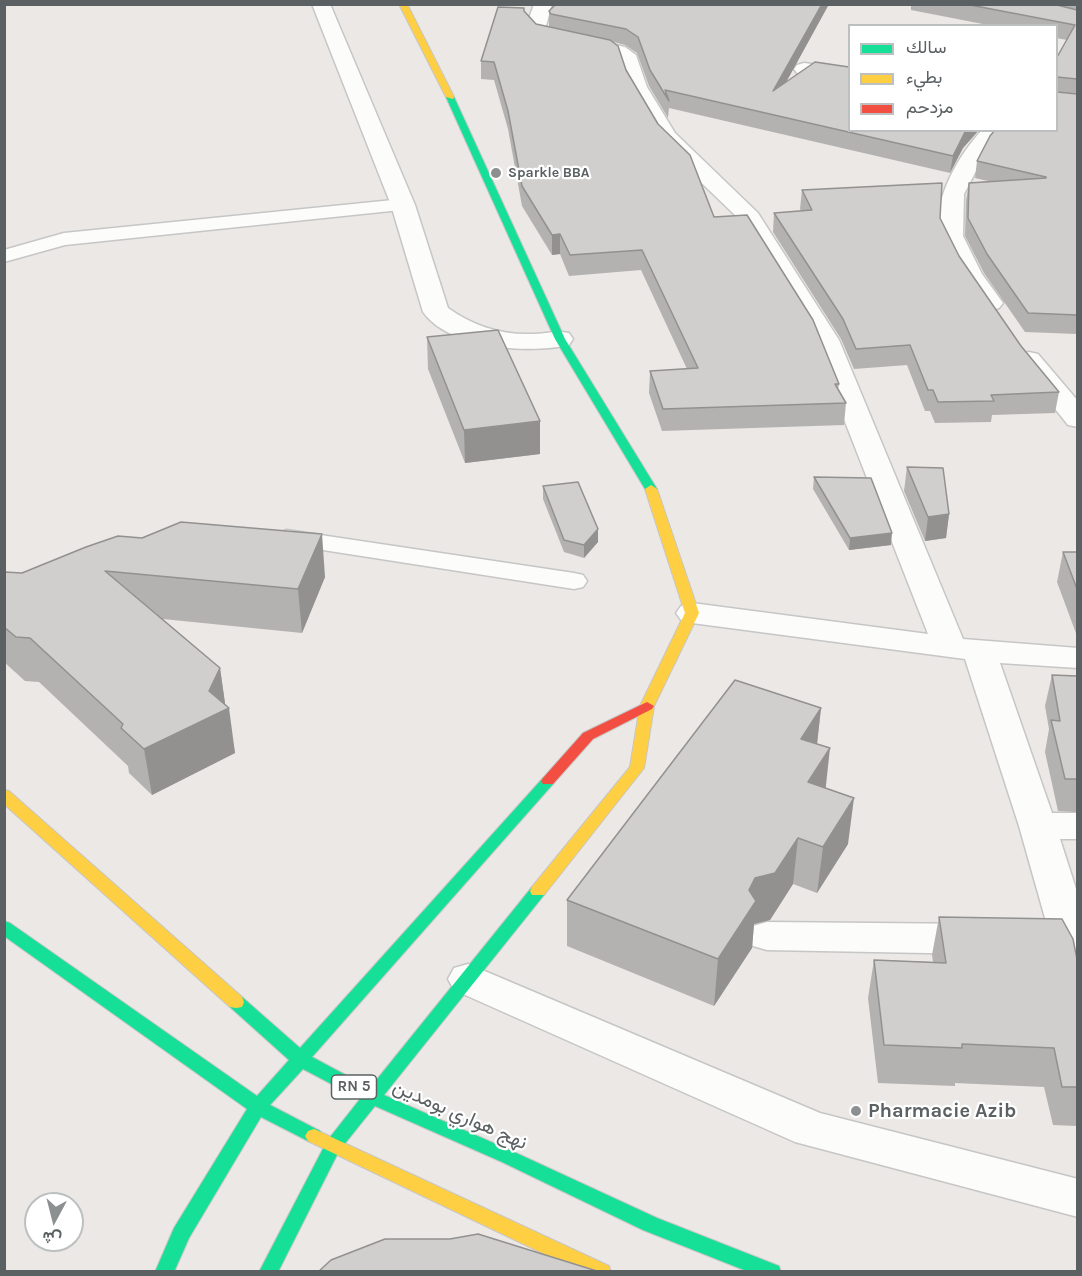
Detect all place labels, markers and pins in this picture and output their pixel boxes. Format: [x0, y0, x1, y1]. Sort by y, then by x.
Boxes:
place label: Sparkle BBA [508, 165, 590, 181]
marker: Sparkle BBA [489, 166, 503, 180]
place label: Pharmacie Azib [868, 1099, 1016, 1123]
marker: Pharmacie Azib [849, 1104, 863, 1118]

